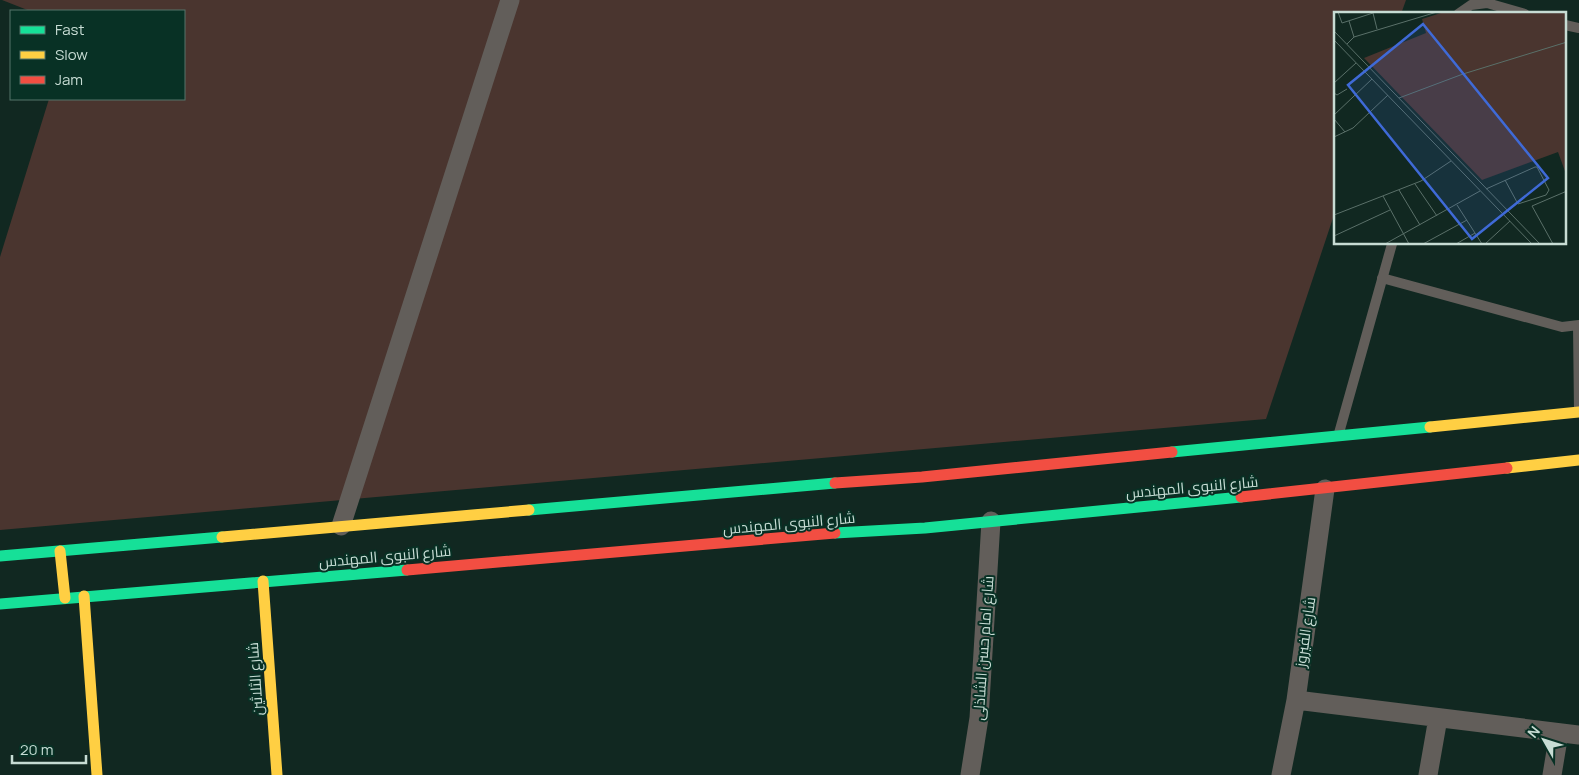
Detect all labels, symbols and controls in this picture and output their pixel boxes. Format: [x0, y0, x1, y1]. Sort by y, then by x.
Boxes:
legend [10, 10, 185, 100]
inset map [1334, 12, 1566, 245]
text: Fast [55, 19, 84, 40]
text: Slow [55, 44, 88, 65]
text: Jam [55, 69, 83, 90]
street label: شارع النبوى المهندس [1125, 471, 1259, 504]
street label: شارع النبوى المهندس [722, 507, 856, 540]
street label: شارع النبوى المهندس [318, 540, 452, 573]
street label: شارع امام حسن الشاذلى [967, 575, 1000, 721]
street label: شارع الفيروز [1290, 595, 1321, 670]
street label: شارع الثلاثين [242, 641, 269, 716]
north arrow [1519, 715, 1569, 765]
text: N [1523, 722, 1544, 741]
scale bar [12, 732, 86, 764]
text: 20 m [20, 739, 53, 760]

